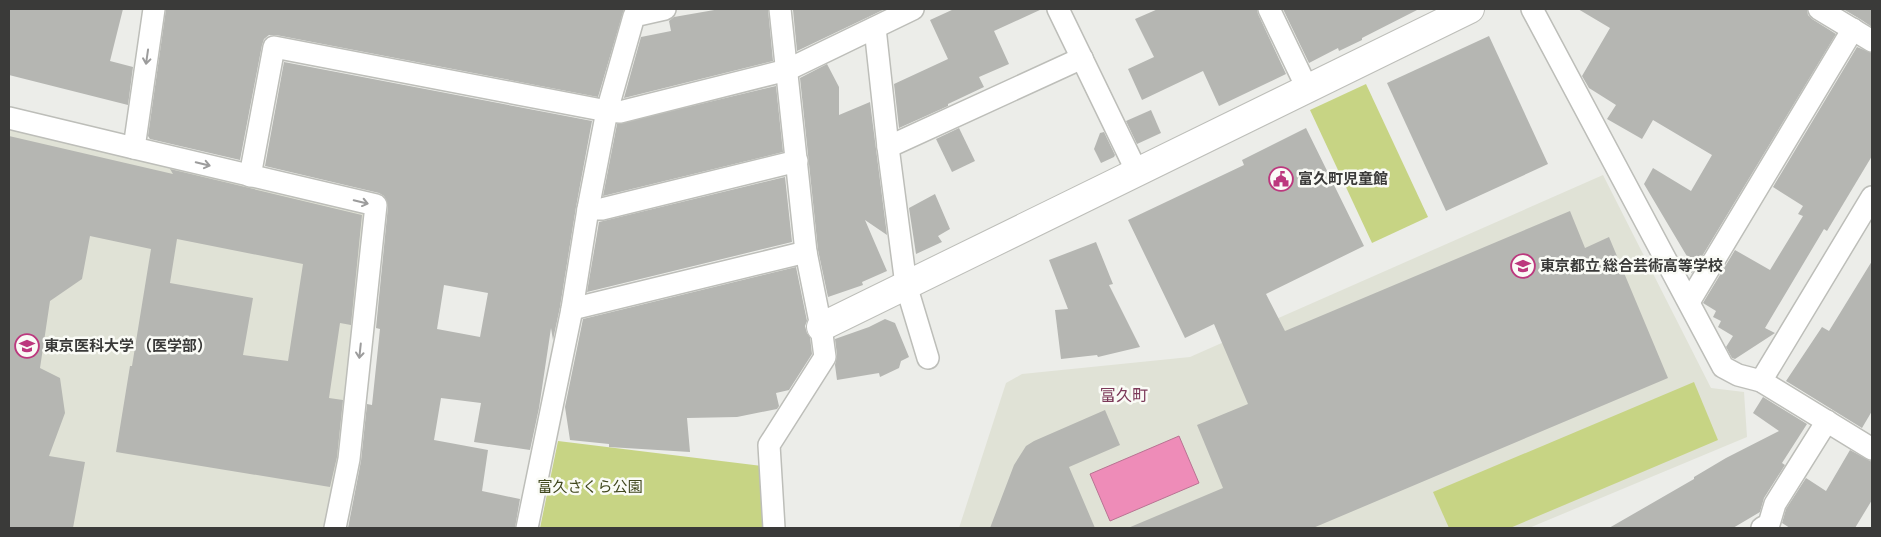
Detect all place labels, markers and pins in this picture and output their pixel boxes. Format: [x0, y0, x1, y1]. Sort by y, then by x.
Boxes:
public building icon: 富久町児童館 [1268, 166, 1294, 192]
place label: 富久町児童館 [1298, 169, 1388, 190]
school or university icon: 東京都立 総合芸術高等学校 [1510, 253, 1536, 279]
place label: 東京都立 総合芸術高等学校 [1540, 256, 1723, 277]
school or university icon: 東京医科大学 （医学部） [14, 333, 40, 359]
place label: 東京医科大学 （医学部） [44, 336, 212, 357]

